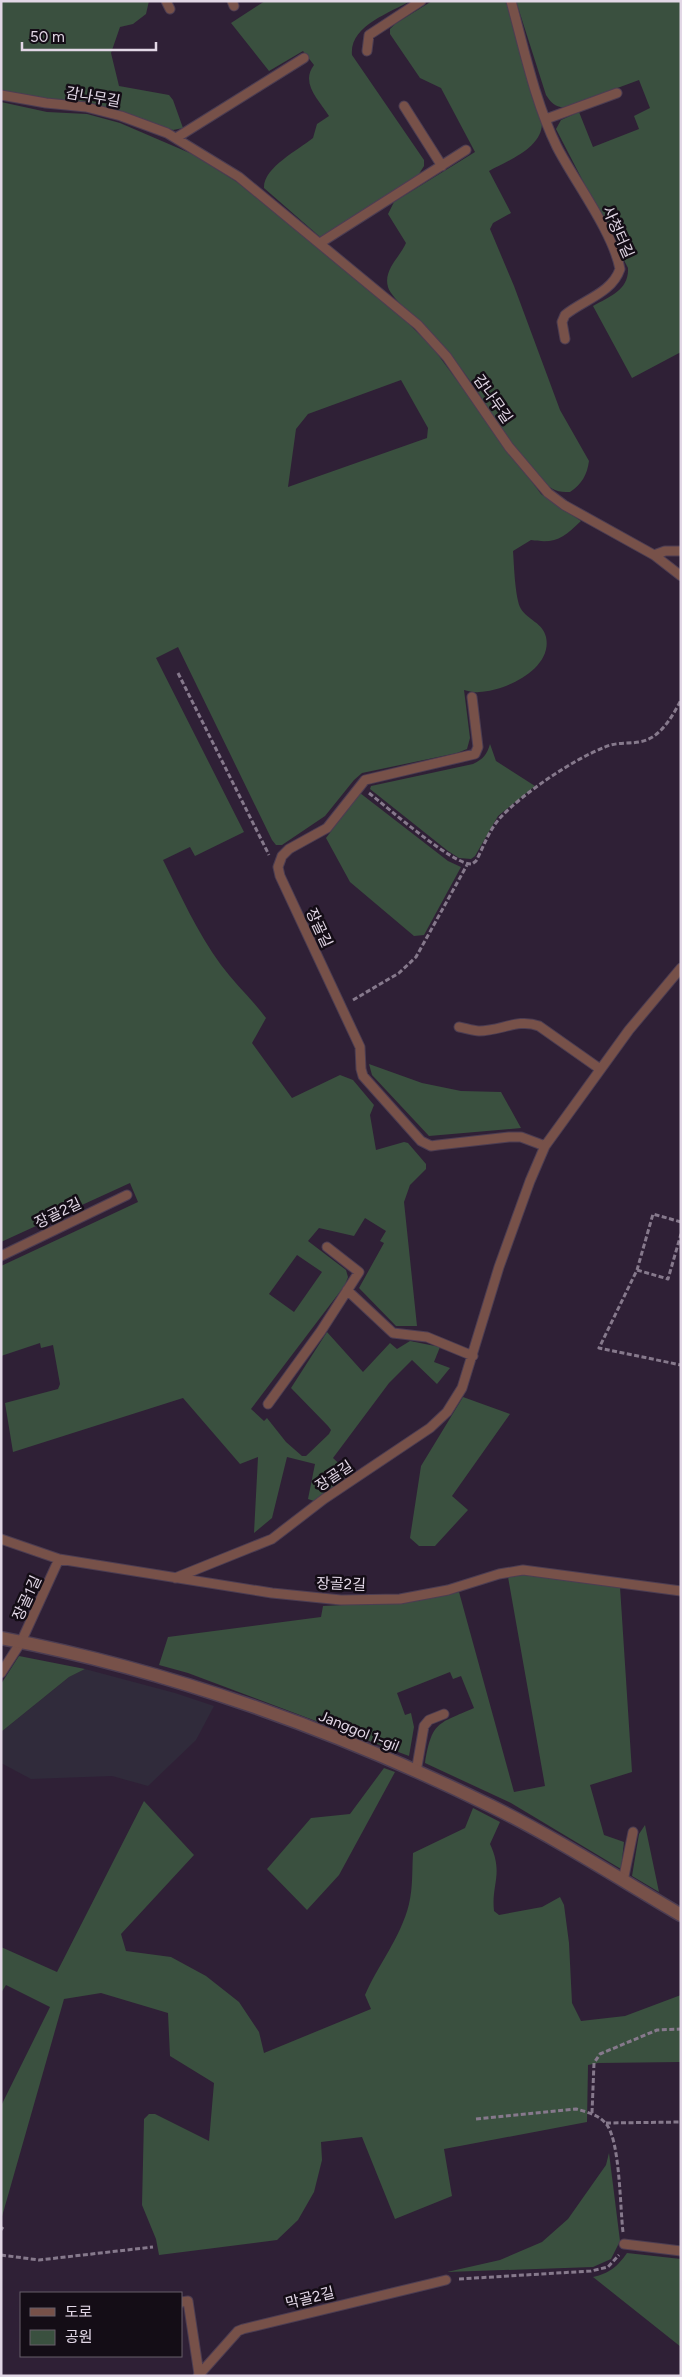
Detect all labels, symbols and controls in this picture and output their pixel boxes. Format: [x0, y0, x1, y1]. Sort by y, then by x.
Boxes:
scale bar [22, 20, 156, 52]
text: 50 m [30, 28, 65, 46]
street label: 감나무길 [64, 83, 122, 111]
street label: 사청터길 [599, 203, 637, 261]
street label: 감나무길 [470, 371, 516, 427]
street label: 장골길 [302, 905, 336, 951]
street label: 장골2길 [32, 1194, 84, 1232]
street label: 장골길 [312, 1457, 356, 1495]
street label: 장골1길 [9, 1573, 45, 1623]
street label: 장골2길 [316, 1574, 366, 1594]
street label: Janggol 1-gil [316, 1707, 402, 1755]
street label: 막골2길 [284, 2283, 336, 2313]
legend [20, 2292, 182, 2357]
text: 도로 [65, 2303, 93, 2321]
text: 공원 [65, 2328, 93, 2346]

